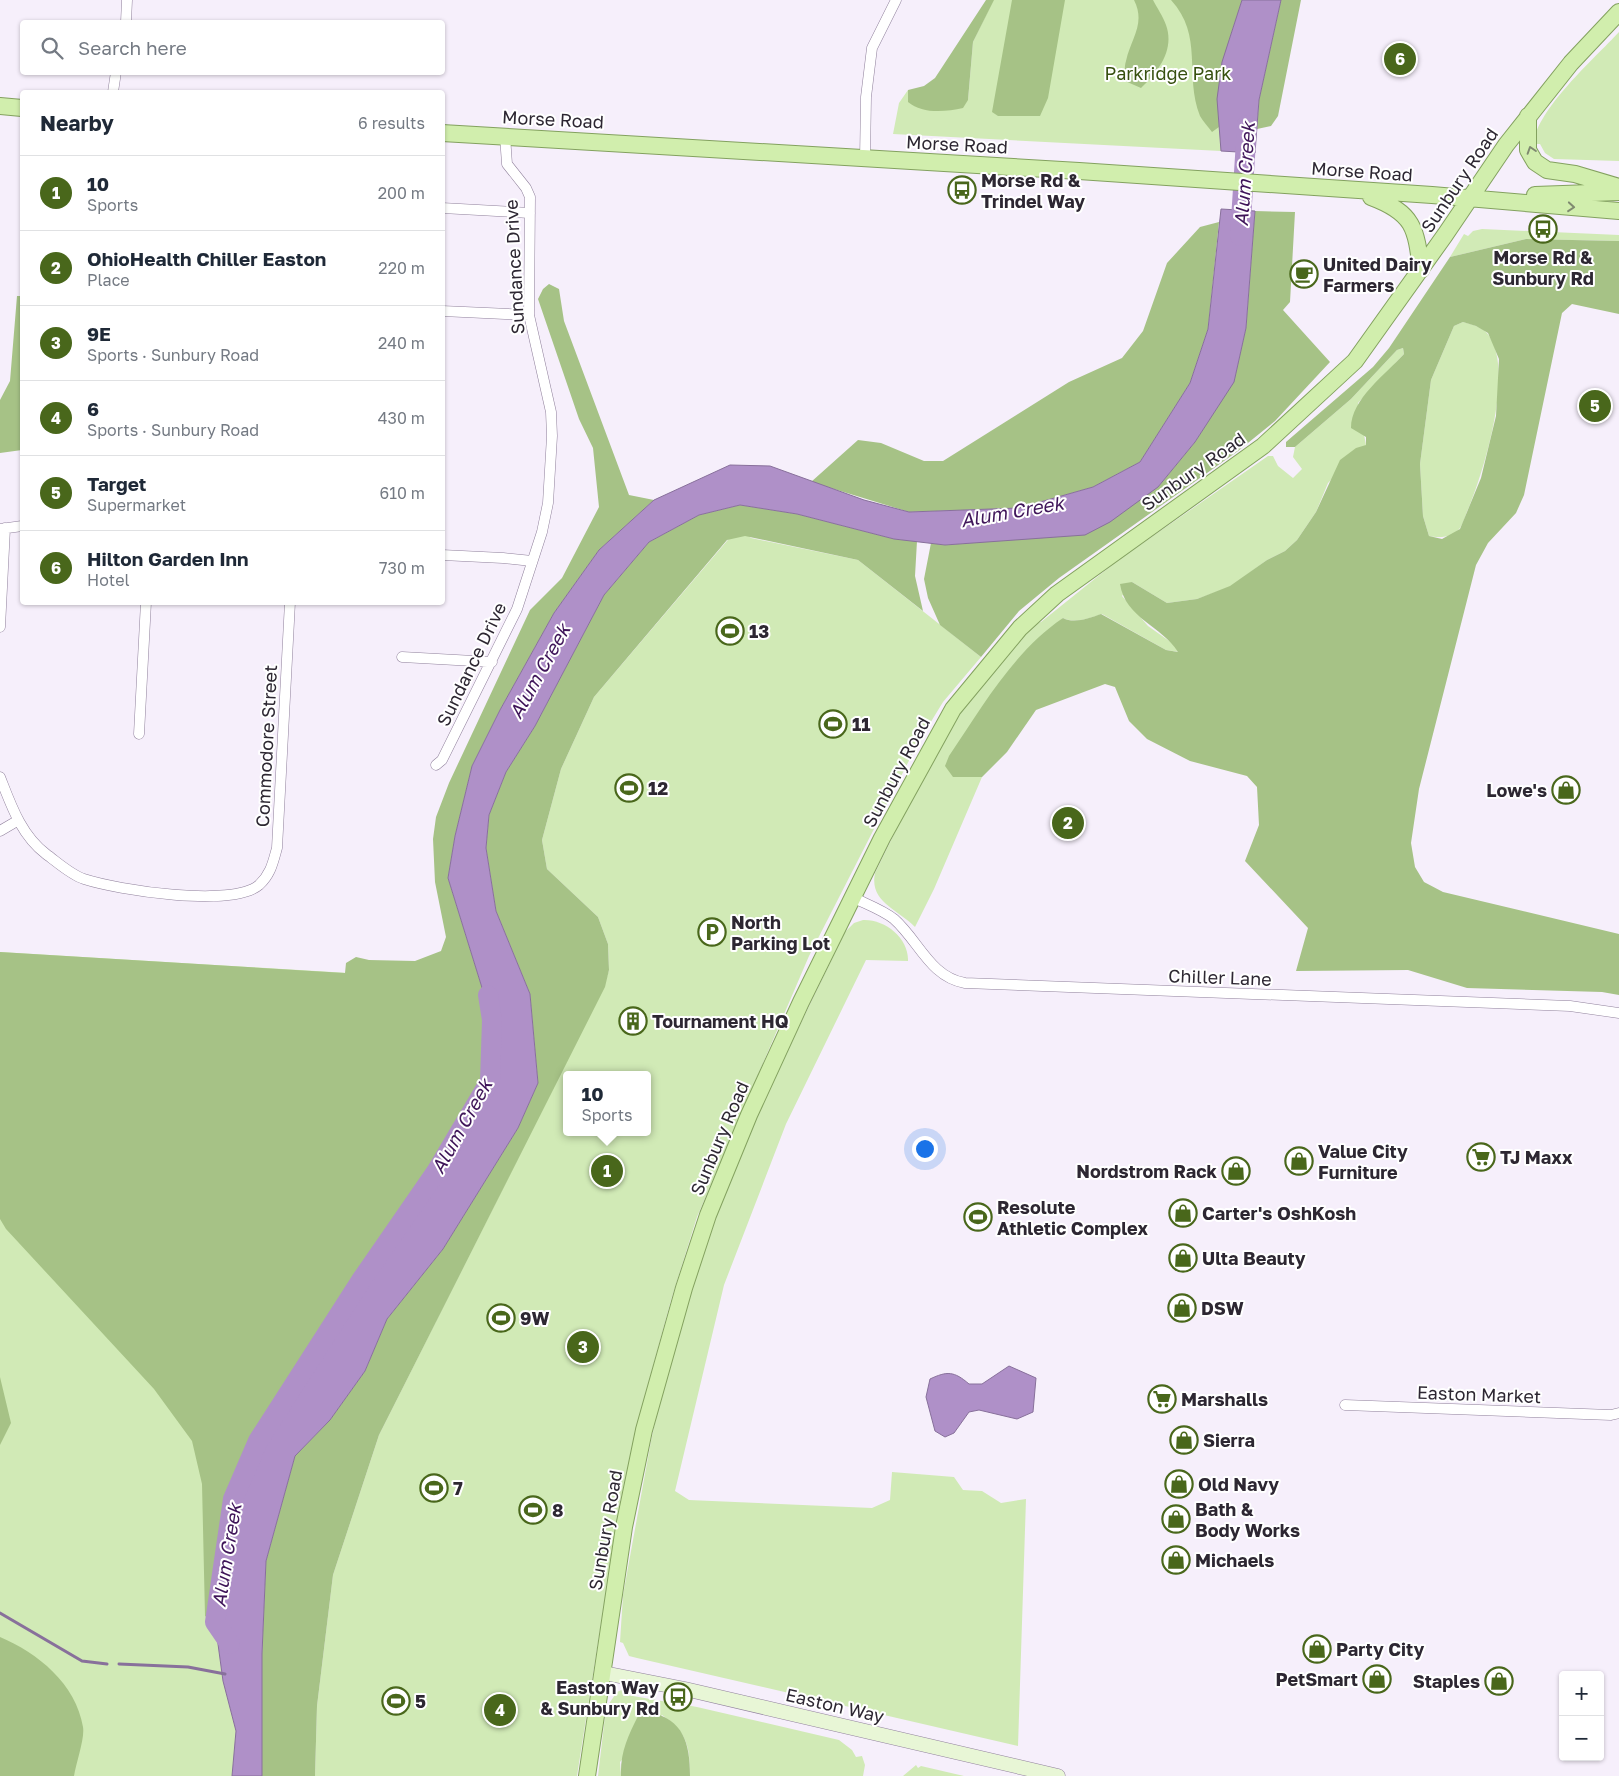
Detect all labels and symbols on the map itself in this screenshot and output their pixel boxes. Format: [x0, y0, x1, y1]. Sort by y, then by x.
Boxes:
pin: 6 [1384, 40, 1416, 78]
park label: Parkridge Park [1105, 62, 1231, 84]
street label: Morse Road [502, 105, 604, 133]
water label: Alum Creek [1229, 119, 1259, 227]
street label: Sunbury Road [1416, 123, 1502, 237]
street label: Morse Road [906, 130, 1008, 158]
one-way arrow [1526, 146, 1536, 155]
street label: Morse Road [1310, 156, 1414, 186]
place label: Morse Rd & Trindel Way [981, 169, 1085, 212]
bus stop icon: Morse Rd & Trindel Way [947, 175, 977, 205]
street label: Sundance Drive [499, 199, 529, 335]
one-way arrow [1567, 201, 1575, 212]
bus stop icon: Morse Rd & Sunbury Rd [1528, 214, 1558, 244]
place label: Morse Rd & Sunbury Rd [1492, 246, 1594, 289]
place label: United Dairy Farmers [1323, 253, 1432, 296]
cafe icon: United Dairy Farmers [1289, 259, 1319, 289]
pin: 5 [1579, 387, 1611, 425]
street label: Sunbury Road [1137, 427, 1249, 515]
water label: Alum Creek [959, 490, 1068, 531]
street label: Sundance Drive [431, 598, 511, 730]
sports icon: 13 [715, 616, 745, 646]
water label: Alum Creek [504, 618, 575, 722]
place label: 13 [749, 620, 769, 642]
street label: Commodore Street [251, 664, 281, 828]
sports icon: 11 [818, 709, 848, 739]
place label: 11 [852, 713, 871, 735]
street label: Sunbury Road [858, 713, 934, 831]
sports icon: 12 [614, 773, 644, 803]
shop icon: Lowe's [1551, 775, 1581, 805]
place label: 12 [648, 777, 668, 799]
place label: Lowe's [1486, 779, 1547, 801]
pin: 2 [1052, 804, 1084, 842]
place label: North Parking Lot [731, 911, 830, 954]
parking icon: North Parking Lot [697, 917, 727, 947]
street label: Chiller Lane [1168, 964, 1272, 990]
building icon: Tournament HQ [618, 1006, 648, 1036]
place label: Tournament HQ [652, 1010, 789, 1032]
water label: Alum Creek [426, 1073, 497, 1177]
street label: Sunbury Road [685, 1078, 753, 1198]
your location [912, 1136, 938, 1162]
place label: Value City Furniture [1318, 1140, 1408, 1183]
supermarket icon: TJ Maxx [1466, 1142, 1496, 1172]
shop icon: Value City Furniture [1284, 1146, 1314, 1176]
place label: TJ Maxx [1500, 1146, 1573, 1168]
pin: 1 [591, 1152, 623, 1190]
shop icon: Nordstrom Rack [1221, 1156, 1251, 1186]
place label: Nordstrom Rack [1076, 1160, 1218, 1182]
place label: Resolute Athletic Complex [997, 1196, 1148, 1239]
shop icon: Carter's OshKosh [1168, 1198, 1198, 1228]
sports icon: Resolute Athletic Complex [963, 1202, 993, 1232]
place label: Carter's OshKosh [1202, 1202, 1356, 1224]
shop icon: Ulta Beauty [1168, 1243, 1198, 1273]
place label: Ulta Beauty [1202, 1247, 1306, 1269]
shop icon: DSW [1167, 1293, 1197, 1323]
place label: DSW [1201, 1297, 1244, 1319]
sports icon: 9W [486, 1303, 516, 1333]
place label: 9W [520, 1307, 549, 1329]
pin: 3 [567, 1328, 599, 1366]
street label: Easton Market [1417, 1381, 1541, 1407]
supermarket icon: Marshalls [1147, 1384, 1177, 1414]
place label: Marshalls [1181, 1388, 1268, 1410]
shop icon: Sierra [1169, 1425, 1199, 1455]
place label: Sierra [1203, 1429, 1255, 1451]
street label: Sunbury Road [584, 1468, 626, 1592]
shop icon: Old Navy [1164, 1469, 1194, 1499]
sports icon: 7 [419, 1473, 449, 1503]
place label: Old Navy [1198, 1473, 1279, 1495]
place label: 7 [453, 1477, 463, 1499]
sports icon: 8 [518, 1495, 548, 1525]
place label: Bath & Body Works [1195, 1498, 1300, 1541]
water label: Alum Creek [206, 1499, 246, 1608]
place label: 8 [552, 1499, 564, 1521]
shop icon: Bath & Body Works [1161, 1504, 1191, 1534]
shop icon: Michaels [1161, 1545, 1191, 1575]
place label: Michaels [1195, 1549, 1274, 1571]
shop icon: Party City [1302, 1634, 1332, 1664]
place label: Party City [1336, 1638, 1424, 1660]
shop icon: PetSmart [1362, 1664, 1392, 1694]
shop icon: Staples [1484, 1666, 1514, 1696]
place label: PetSmart [1276, 1668, 1358, 1690]
place label: Staples [1413, 1670, 1480, 1692]
place label: Easton Way & Sunbury Rd [540, 1676, 659, 1719]
bus stop icon: Easton Way & Sunbury Rd [663, 1682, 693, 1712]
street label: Easton Way [784, 1683, 886, 1727]
sports icon: 5 [381, 1686, 411, 1716]
place label: 5 [415, 1690, 426, 1712]
pin: 4 [484, 1691, 516, 1729]

